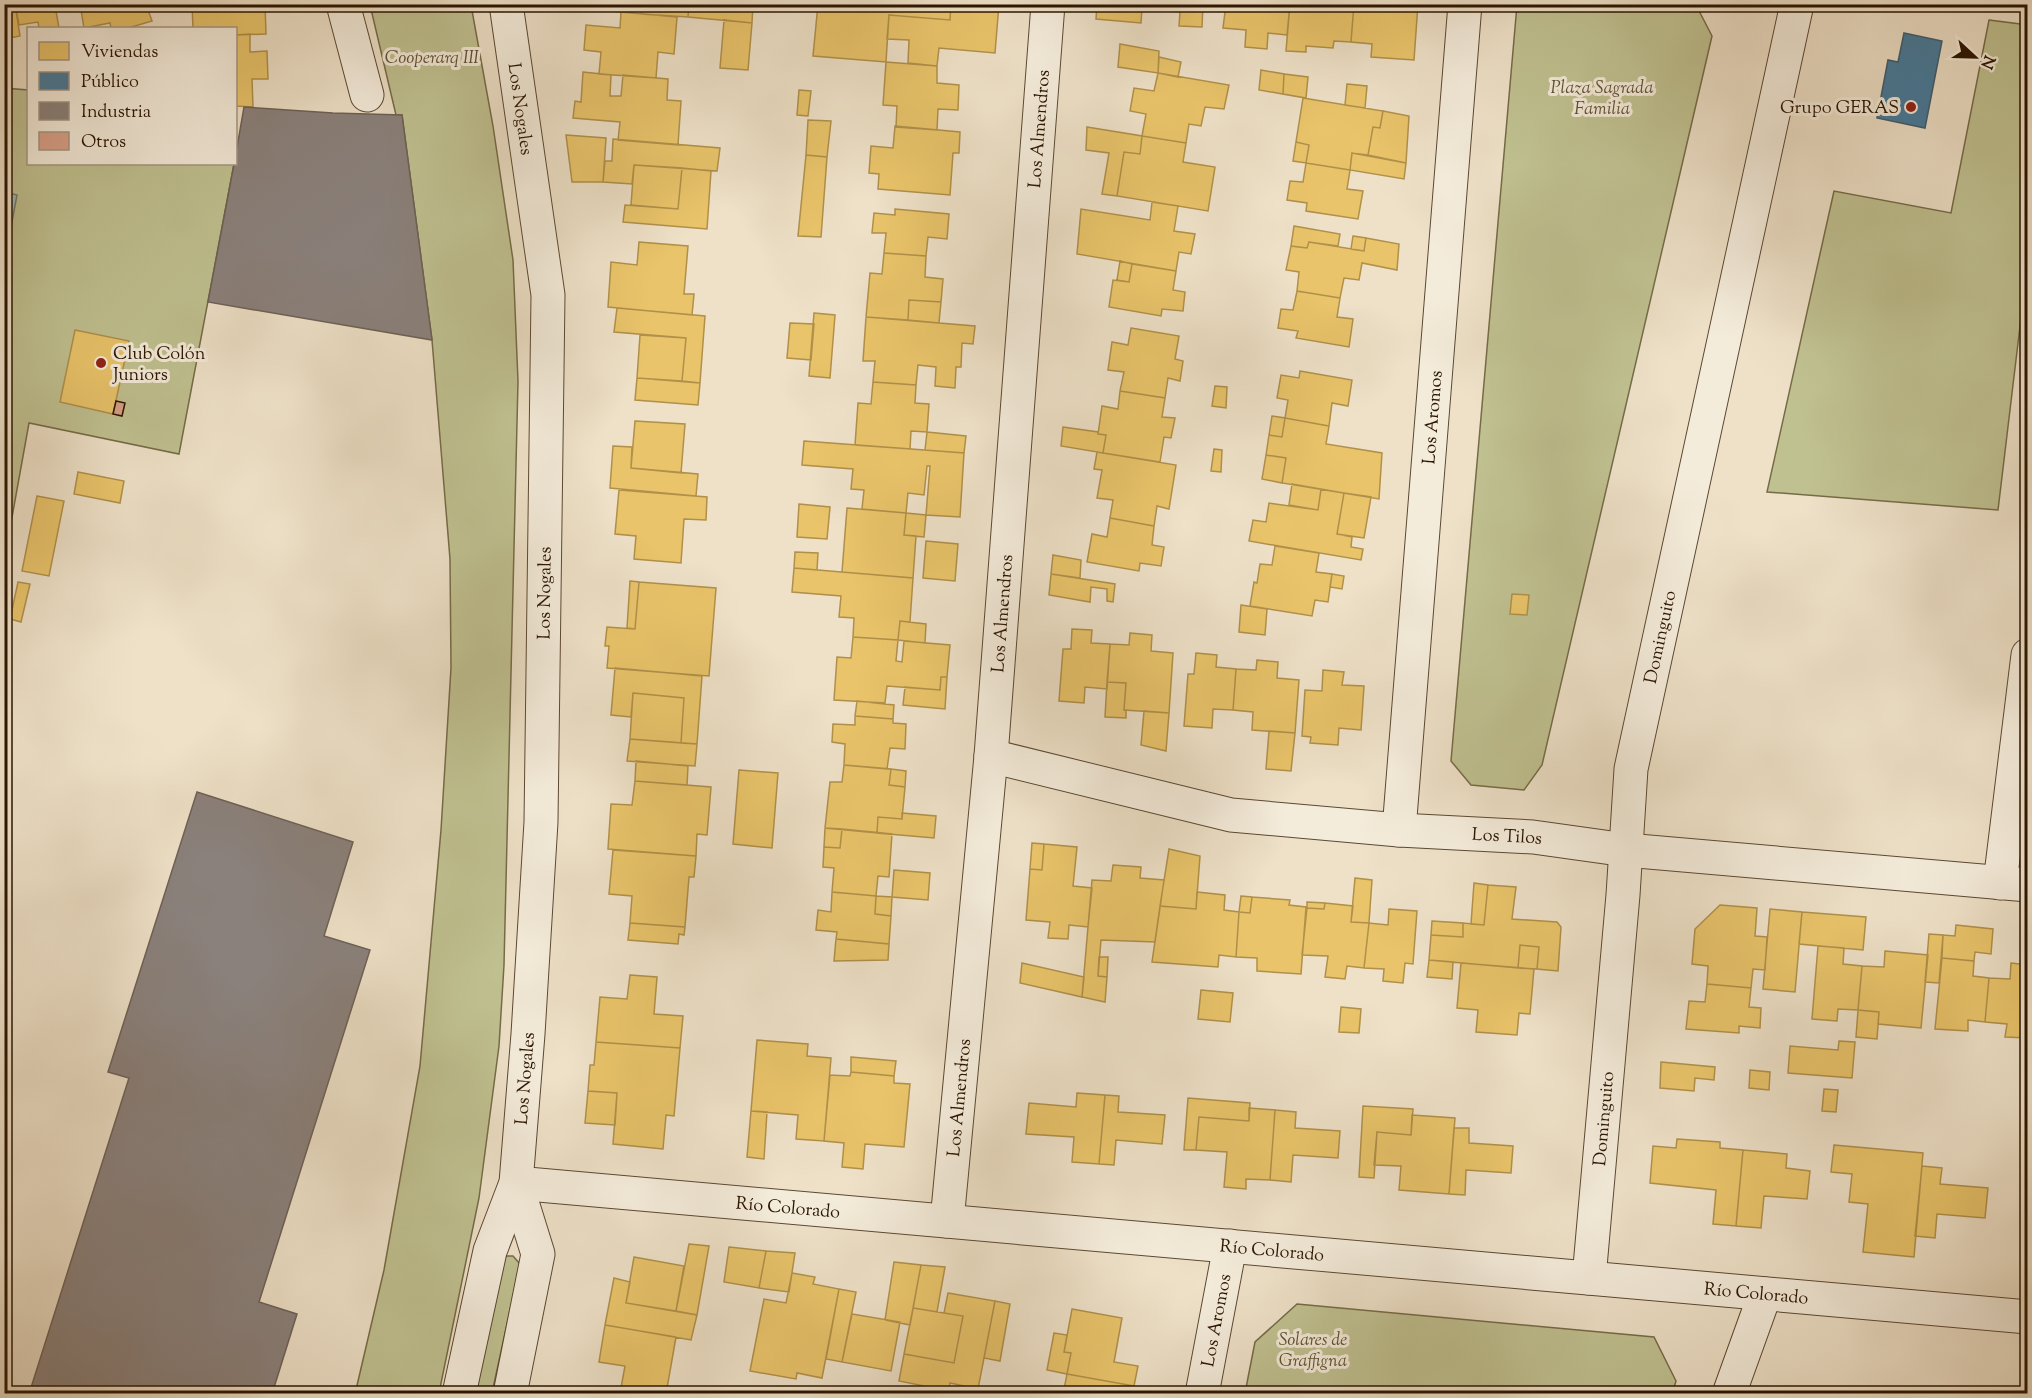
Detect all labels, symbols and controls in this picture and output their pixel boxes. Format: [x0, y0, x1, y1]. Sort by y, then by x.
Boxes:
legend [27, 27, 237, 165]
north arrow [1945, 27, 2005, 87]
text: Viviendas [81, 40, 158, 66]
park label: Cooperarq III [385, 46, 479, 72]
text: N [1973, 51, 2000, 72]
street label: Los Nogales [500, 61, 538, 157]
street label: Los Almendros [1023, 69, 1058, 189]
text: Público [81, 70, 139, 96]
park label: Plaza Sagrada Familia [1550, 76, 1654, 123]
place label: Grupo GERAS [1780, 96, 1899, 122]
text: Industria [81, 100, 151, 126]
marker: Grupo GERAS [1904, 100, 1918, 114]
text: Otros [81, 130, 126, 156]
place label: Club Colón Juniors [112, 342, 206, 389]
marker: Club Colón Juniors [94, 356, 108, 370]
street label: Los Aromos [1417, 370, 1451, 465]
street label: Los Nogales [532, 546, 560, 640]
street label: Los Almendros [986, 554, 1021, 674]
street label: Dominguito [1639, 588, 1684, 686]
street label: Los Tilos [1471, 823, 1544, 853]
street label: Los Nogales [510, 1031, 543, 1126]
street label: Los Almendros [942, 1037, 979, 1158]
street label: Dominguito [1588, 1070, 1622, 1167]
street label: Río Colorado [734, 1192, 841, 1227]
street label: Río Colorado [1219, 1234, 1325, 1270]
street label: Los Aromos [1196, 1272, 1239, 1369]
street label: Río Colorado [1703, 1277, 1809, 1312]
park label: Solares de Graffigna [1279, 1328, 1347, 1375]

